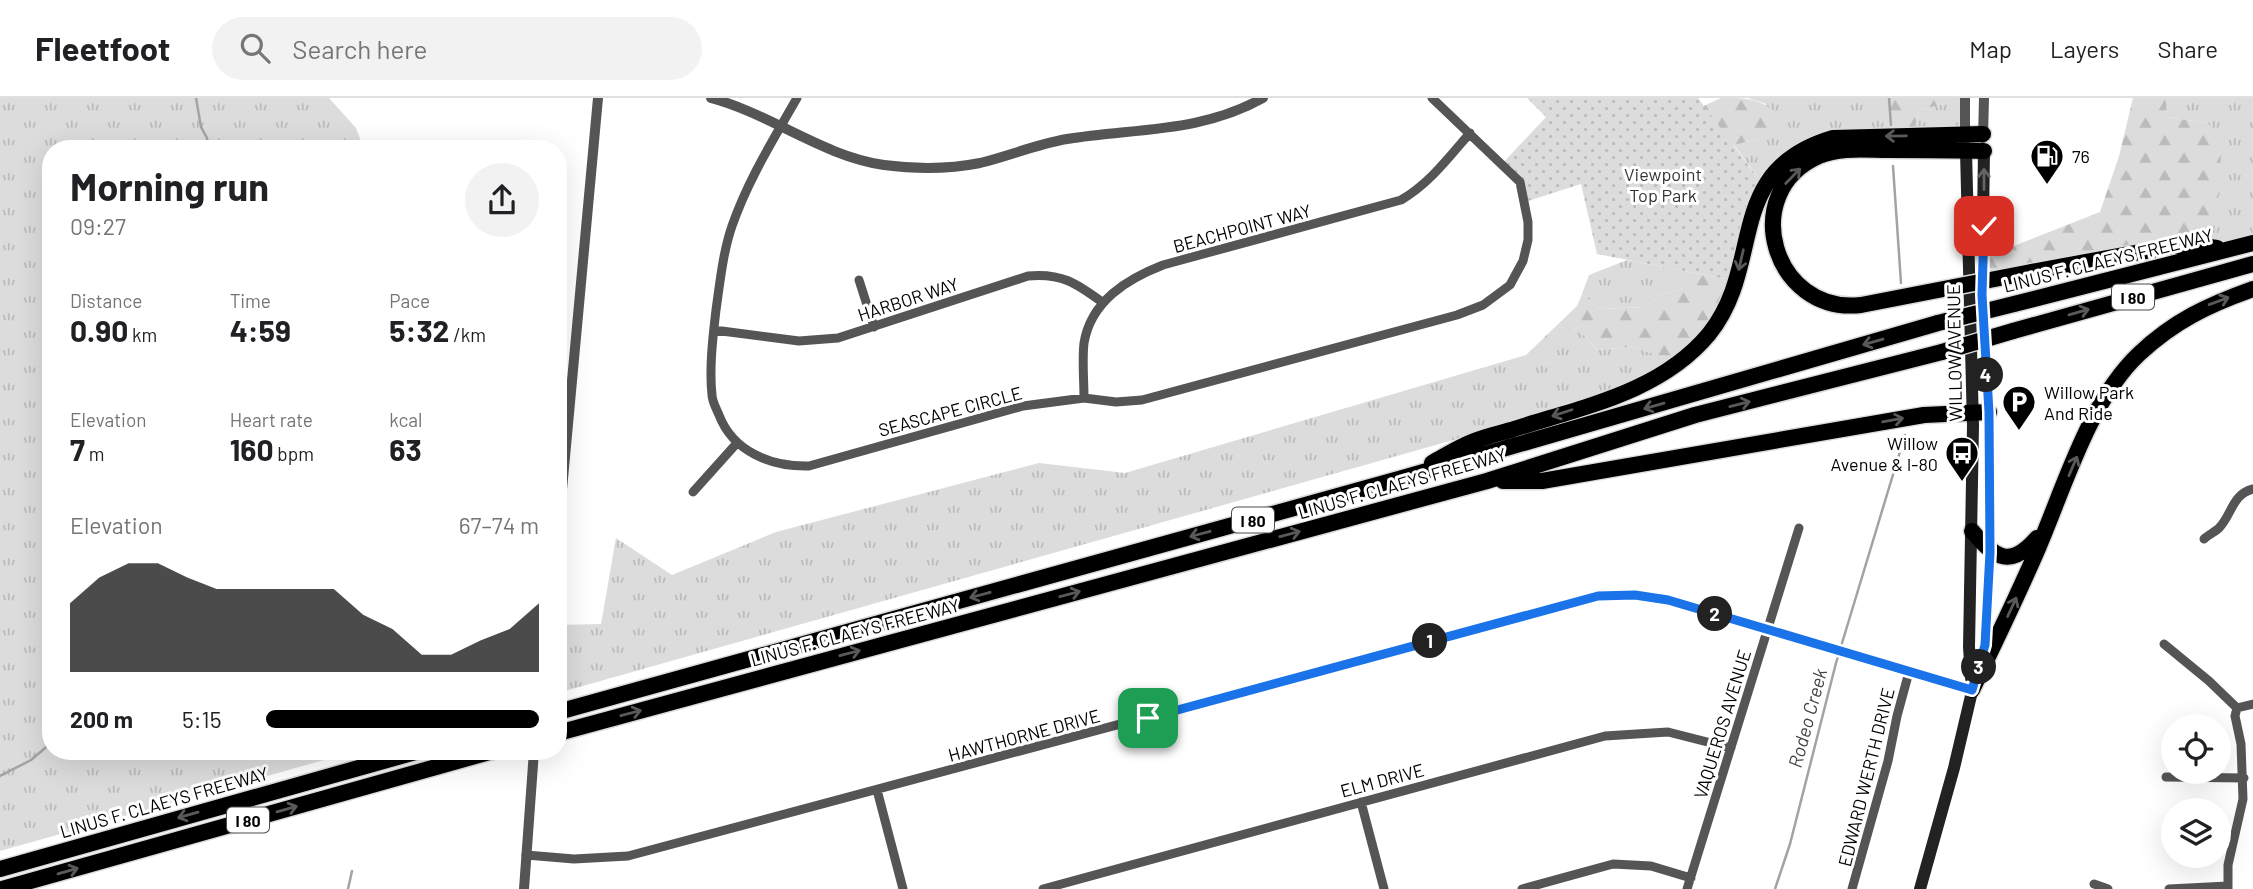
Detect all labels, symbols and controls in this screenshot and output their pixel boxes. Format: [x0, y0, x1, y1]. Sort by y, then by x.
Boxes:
search box [212, 17, 702, 80]
text: Fleetfoot [35, 28, 170, 68]
icon: search [236, 29, 274, 67]
text: Search here [292, 33, 427, 64]
text: Map [1969, 34, 2012, 63]
text: Layers [2050, 34, 2119, 63]
text: Share [2157, 34, 2218, 63]
one-way arrow [1885, 129, 1908, 143]
fuel station icon: 76 [2028, 137, 2066, 186]
place label: 76 [2072, 145, 2090, 167]
text: Morning run [70, 163, 269, 209]
button: share [465, 163, 539, 237]
park label: Viewpoint Top Park [1624, 163, 1702, 206]
one-way arrow [1785, 167, 1801, 185]
one-way arrow [1977, 167, 1991, 190]
pin [1954, 196, 2014, 256]
street label: BEACHPOINT WAY [1171, 199, 1313, 257]
icon: check [1965, 207, 2003, 245]
text: 09:27 [70, 212, 126, 240]
street label: LINUS F. CLAEYS FREEWAY [2001, 223, 2215, 297]
one-way arrow [1734, 248, 1748, 271]
street label: HARBOR WAY [855, 272, 961, 326]
street label: WILLOW AVENUE [1942, 284, 1966, 422]
road number: I 80 [2112, 284, 2154, 309]
text: Distance [70, 289, 142, 312]
text: Time [230, 289, 271, 312]
text: Pace [389, 289, 430, 312]
one-way arrow [2208, 294, 2230, 307]
one-way arrow [2068, 305, 2090, 318]
text: 0.90 [70, 312, 128, 348]
text: 4:59 [230, 312, 291, 348]
text: 5:32 [389, 312, 449, 348]
text: km [128, 323, 157, 346]
text: /km [449, 323, 486, 346]
one-way arrow [1862, 337, 1884, 350]
pin: 4 [1968, 358, 2004, 392]
text: 4 [1980, 363, 1991, 386]
street label: SEASCAPE CIRCLE [876, 381, 1024, 441]
place label: Willow Park And Ride [2044, 381, 2134, 424]
parking icon: Willow Park And Ride [2000, 383, 2038, 432]
one-way arrow [1728, 397, 1751, 410]
one-way arrow [1643, 400, 1665, 413]
text: Elevation [70, 408, 147, 431]
text: Heart rate [230, 408, 313, 431]
text: kcal [389, 408, 422, 431]
one-way arrow [1551, 408, 1573, 421]
one-way arrow [1881, 413, 1904, 426]
text: 7 [70, 431, 85, 467]
text: 160 [230, 431, 274, 467]
text: 63 [389, 431, 422, 467]
place label: Willow Avenue & I-80 [1830, 432, 1938, 475]
bus stop icon: Willow Avenue & I-80 [1943, 434, 1981, 483]
text: m [85, 442, 104, 465]
text: bpm [274, 442, 314, 465]
street label: LINUS F. CLAEYS FREEWAY [1295, 443, 1509, 523]
one-way arrow [2067, 456, 2080, 477]
road number: I 80 [1232, 508, 1274, 532]
text: Elevation [70, 511, 163, 539]
text: 67–74 m [459, 511, 539, 539]
one-way arrow [1278, 527, 1300, 540]
one-way arrow [1189, 529, 1211, 542]
one-way arrow [1058, 587, 1081, 600]
one-way arrow [970, 589, 992, 602]
street label: LINUS F. CLAEYS FREEWAY [748, 593, 962, 671]
pin: 2 [1698, 596, 1732, 632]
one-way arrow [2005, 597, 2019, 618]
text: 2 [1709, 602, 1720, 625]
pin: 1 [1412, 624, 1448, 658]
text: 1 [1426, 629, 1433, 652]
one-way arrow [839, 646, 861, 659]
street label: VAQUEROS AVENUE [1689, 647, 1755, 801]
pin: 3 [1962, 650, 1996, 684]
text: 3 [1973, 655, 1984, 678]
water label: Rodeo Creek [1783, 665, 1831, 770]
street label: EDWARD WERTH DRIVE [1833, 685, 1899, 869]
pin [1118, 688, 1178, 748]
icon: arrive [1129, 699, 1167, 737]
street label: HAWTHORNE DRIVE [946, 704, 1102, 766]
text: 200 m [70, 705, 133, 733]
text: 5:15 [182, 705, 222, 733]
one-way arrow [619, 706, 642, 719]
map controls [2161, 714, 2231, 868]
button: locate [2161, 714, 2231, 784]
street label: ELM DRIVE [1338, 758, 1426, 802]
street label: LINUS F. CLAEYS FREEWAY [57, 762, 271, 842]
button: layers [2161, 798, 2231, 868]
one-way arrow [275, 802, 297, 815]
road number: I 80 [227, 807, 269, 832]
one-way arrow [178, 810, 200, 823]
one-way arrow [56, 863, 78, 876]

